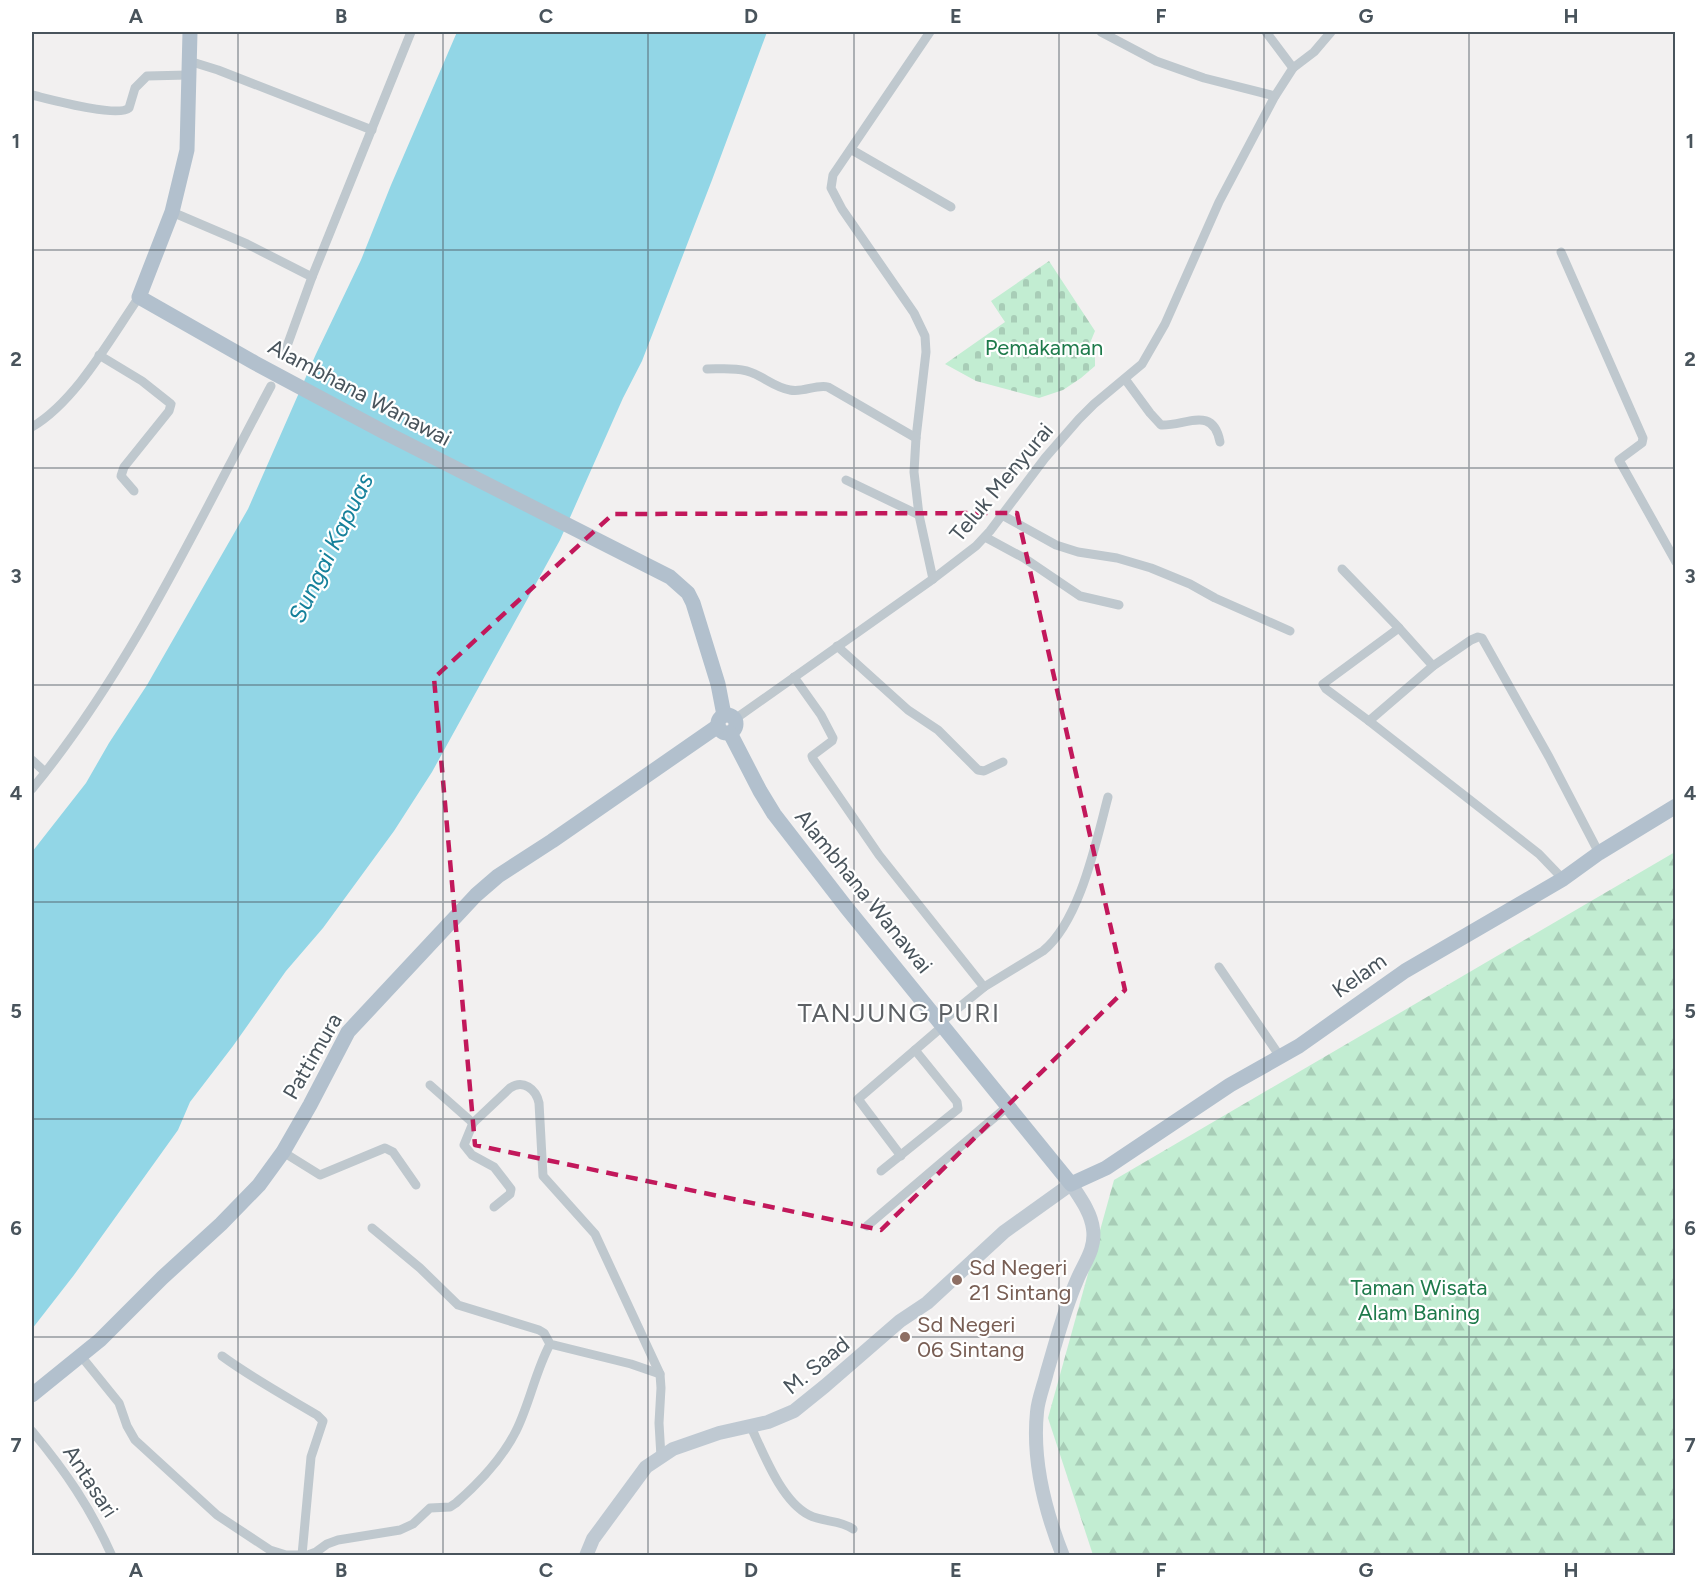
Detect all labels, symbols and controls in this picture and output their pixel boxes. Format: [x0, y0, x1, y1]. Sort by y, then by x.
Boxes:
text: A [129, 4, 144, 28]
text: B [335, 4, 347, 28]
text: C [539, 4, 553, 28]
text: D [744, 4, 758, 28]
text: E [950, 4, 962, 28]
text: F [1155, 4, 1167, 28]
text: G [1359, 4, 1374, 28]
text: H [1564, 4, 1579, 28]
text: 1 [12, 129, 20, 153]
text: 1 [1686, 129, 1694, 153]
street label: Alambhana Wanawai [264, 333, 456, 452]
park label: Pemakaman [985, 334, 1103, 361]
text: 2 [10, 347, 22, 371]
text: 2 [1684, 347, 1696, 371]
street label: Teluk Menyurai [944, 418, 1059, 547]
water label: Sungai Kapuas [282, 468, 379, 627]
text: 3 [10, 564, 22, 588]
text: 3 [1684, 564, 1696, 588]
text: 4 [10, 781, 23, 805]
text: 4 [1684, 781, 1697, 805]
street label: Alambhana Wanawai [789, 804, 938, 979]
street label: Kelam [1327, 947, 1392, 1004]
district label: TANJUNG PURI [797, 997, 1001, 1029]
text: 5 [10, 999, 22, 1023]
text: 5 [1684, 999, 1696, 1023]
street label: Pattimura [277, 1008, 348, 1104]
text: 6 [10, 1216, 22, 1240]
text: 6 [1684, 1216, 1696, 1240]
place label: Sd Negeri 21 Sintang [969, 1254, 1071, 1306]
marker: Sd Negeri 21 Sintang [950, 1273, 964, 1287]
park label: Taman Wisata Alam Baning [1351, 1274, 1487, 1326]
place label: Sd Negeri 06 Sintang [917, 1311, 1025, 1363]
marker: Sd Negeri 06 Sintang [898, 1330, 912, 1344]
street label: M. Saad [778, 1331, 855, 1400]
text: 7 [10, 1433, 22, 1457]
text: 7 [1684, 1433, 1696, 1457]
street label: Antasari [57, 1440, 124, 1522]
text: A [129, 1558, 144, 1582]
text: B [335, 1558, 347, 1582]
text: C [539, 1558, 553, 1582]
text: D [744, 1558, 758, 1582]
text: E [950, 1558, 962, 1582]
text: F [1155, 1558, 1167, 1582]
text: G [1359, 1558, 1374, 1582]
text: H [1564, 1558, 1579, 1582]

